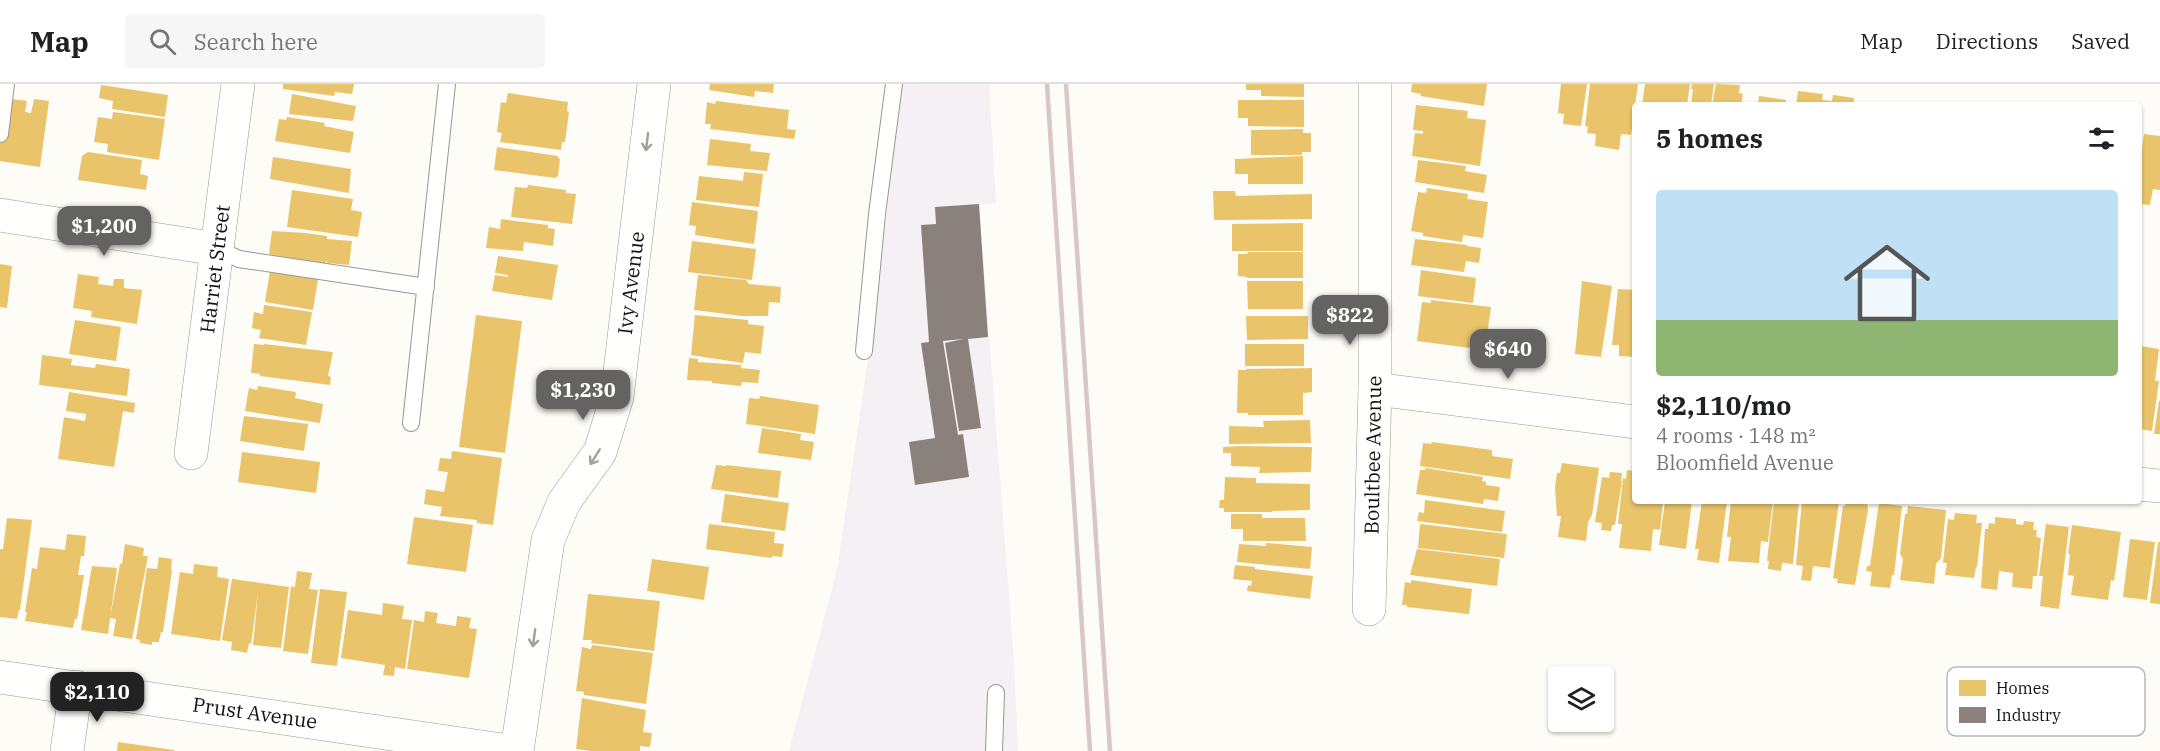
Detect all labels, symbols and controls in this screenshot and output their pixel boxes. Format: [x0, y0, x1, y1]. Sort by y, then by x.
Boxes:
search box [125, 14, 545, 68]
text: Map [30, 23, 89, 60]
icon: search [146, 25, 179, 58]
text: Search here [194, 27, 318, 56]
text: Map [1860, 27, 1903, 55]
text: Directions [1936, 27, 2038, 55]
text: Saved [2071, 27, 2130, 55]
text: 5 homes [1656, 121, 1763, 155]
icon: filters [2085, 122, 2118, 155]
one-way arrow [642, 132, 653, 152]
street label: Harriet Street [193, 203, 236, 335]
pin: $1,200 [55, 206, 153, 257]
text: $1,200 [71, 212, 137, 239]
icon: home [1833, 229, 1941, 337]
street label: Ivy Avenue [611, 230, 650, 336]
pin: $822 [1314, 295, 1386, 346]
text: $822 [1326, 301, 1374, 328]
pin: $640 [1472, 329, 1544, 380]
text: $640 [1484, 335, 1532, 362]
pin: $1,230 [534, 370, 632, 421]
street label: Boultbee Avenue [1358, 375, 1387, 535]
text: $1,230 [550, 376, 616, 403]
text: $2,110/mo [1656, 388, 1791, 422]
text: 4 rooms · 148 m² [1656, 422, 1815, 449]
one-way arrow [589, 448, 601, 465]
text: Bloomfield Avenue [1656, 449, 1834, 476]
one-way arrow [529, 628, 540, 647]
map controls [1548, 666, 1614, 732]
button: layers [1548, 666, 1614, 732]
legend [1947, 667, 2145, 736]
pin: $2,110 [48, 672, 146, 723]
text: $2,110 [64, 678, 130, 705]
text: Homes [1996, 678, 2049, 698]
street label: Prust Avenue [191, 690, 319, 735]
text: Industry [1996, 705, 2061, 725]

